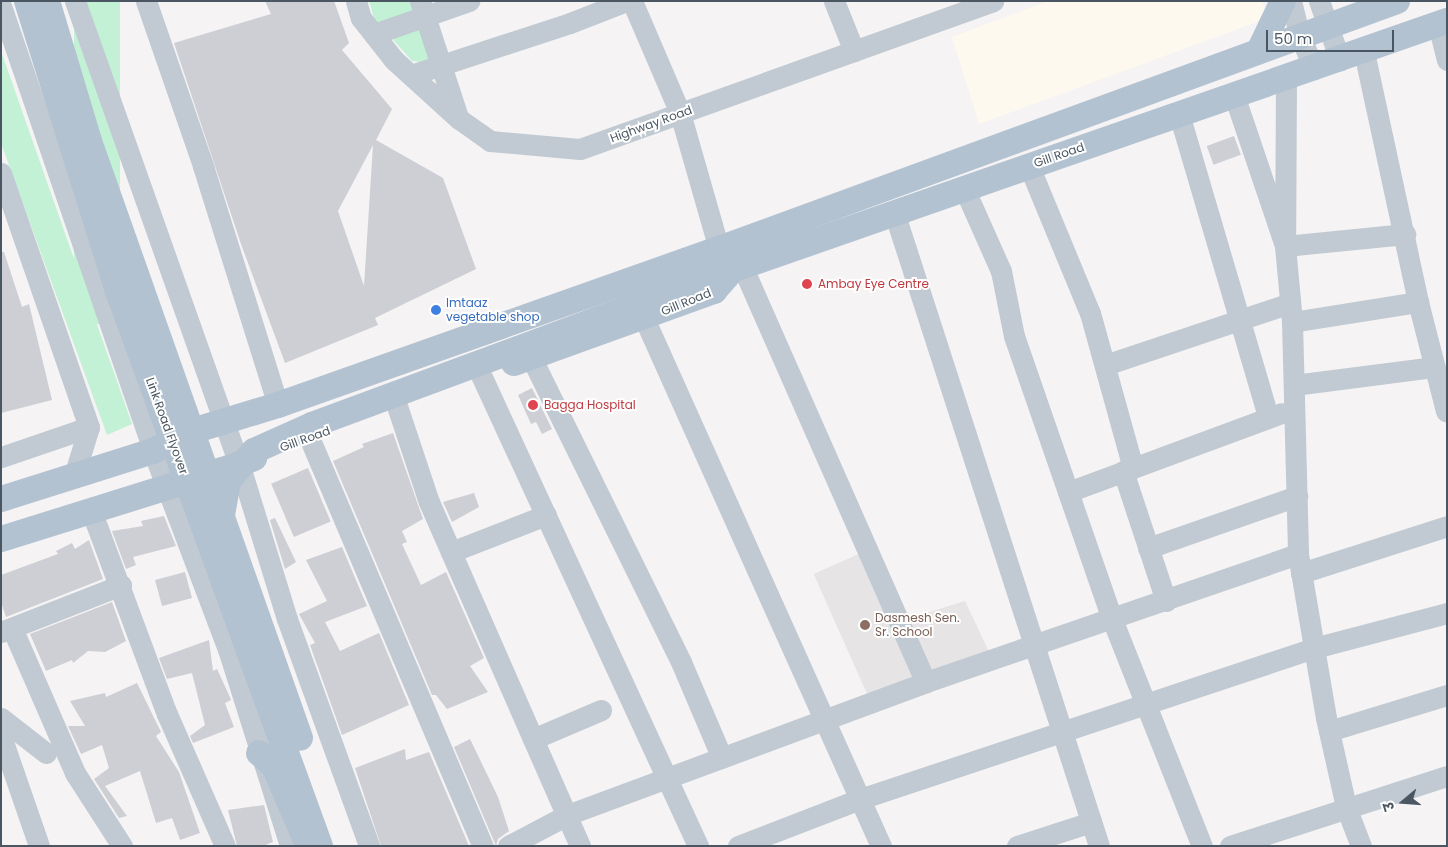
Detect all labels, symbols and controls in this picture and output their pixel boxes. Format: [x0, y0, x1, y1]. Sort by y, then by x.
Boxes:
scale bar [1268, 20, 1396, 52]
text: 50 m [1274, 28, 1312, 49]
street label: Highway Road [608, 103, 694, 145]
street label: Gill Road [1032, 140, 1086, 170]
marker: Ambay Eye Centre [800, 277, 814, 291]
place label: Ambay Eye Centre [818, 277, 929, 291]
street label: Gill Road [659, 285, 713, 319]
place label: Imtaaz vegetable shop [446, 296, 540, 324]
marker: Imtaaz vegetable shop [430, 304, 442, 316]
street label: Link Road Flyover [143, 376, 191, 476]
marker: Bagga Hospital [526, 398, 540, 412]
place label: Bagga Hospital [544, 398, 636, 412]
street label: Gill Road [278, 423, 332, 455]
place label: Dasmesh Sen. Sr. School [875, 611, 959, 639]
marker: Dasmesh Sen. Sr. School [859, 619, 871, 631]
north arrow [1378, 777, 1428, 827]
text: उ [1378, 800, 1399, 813]

